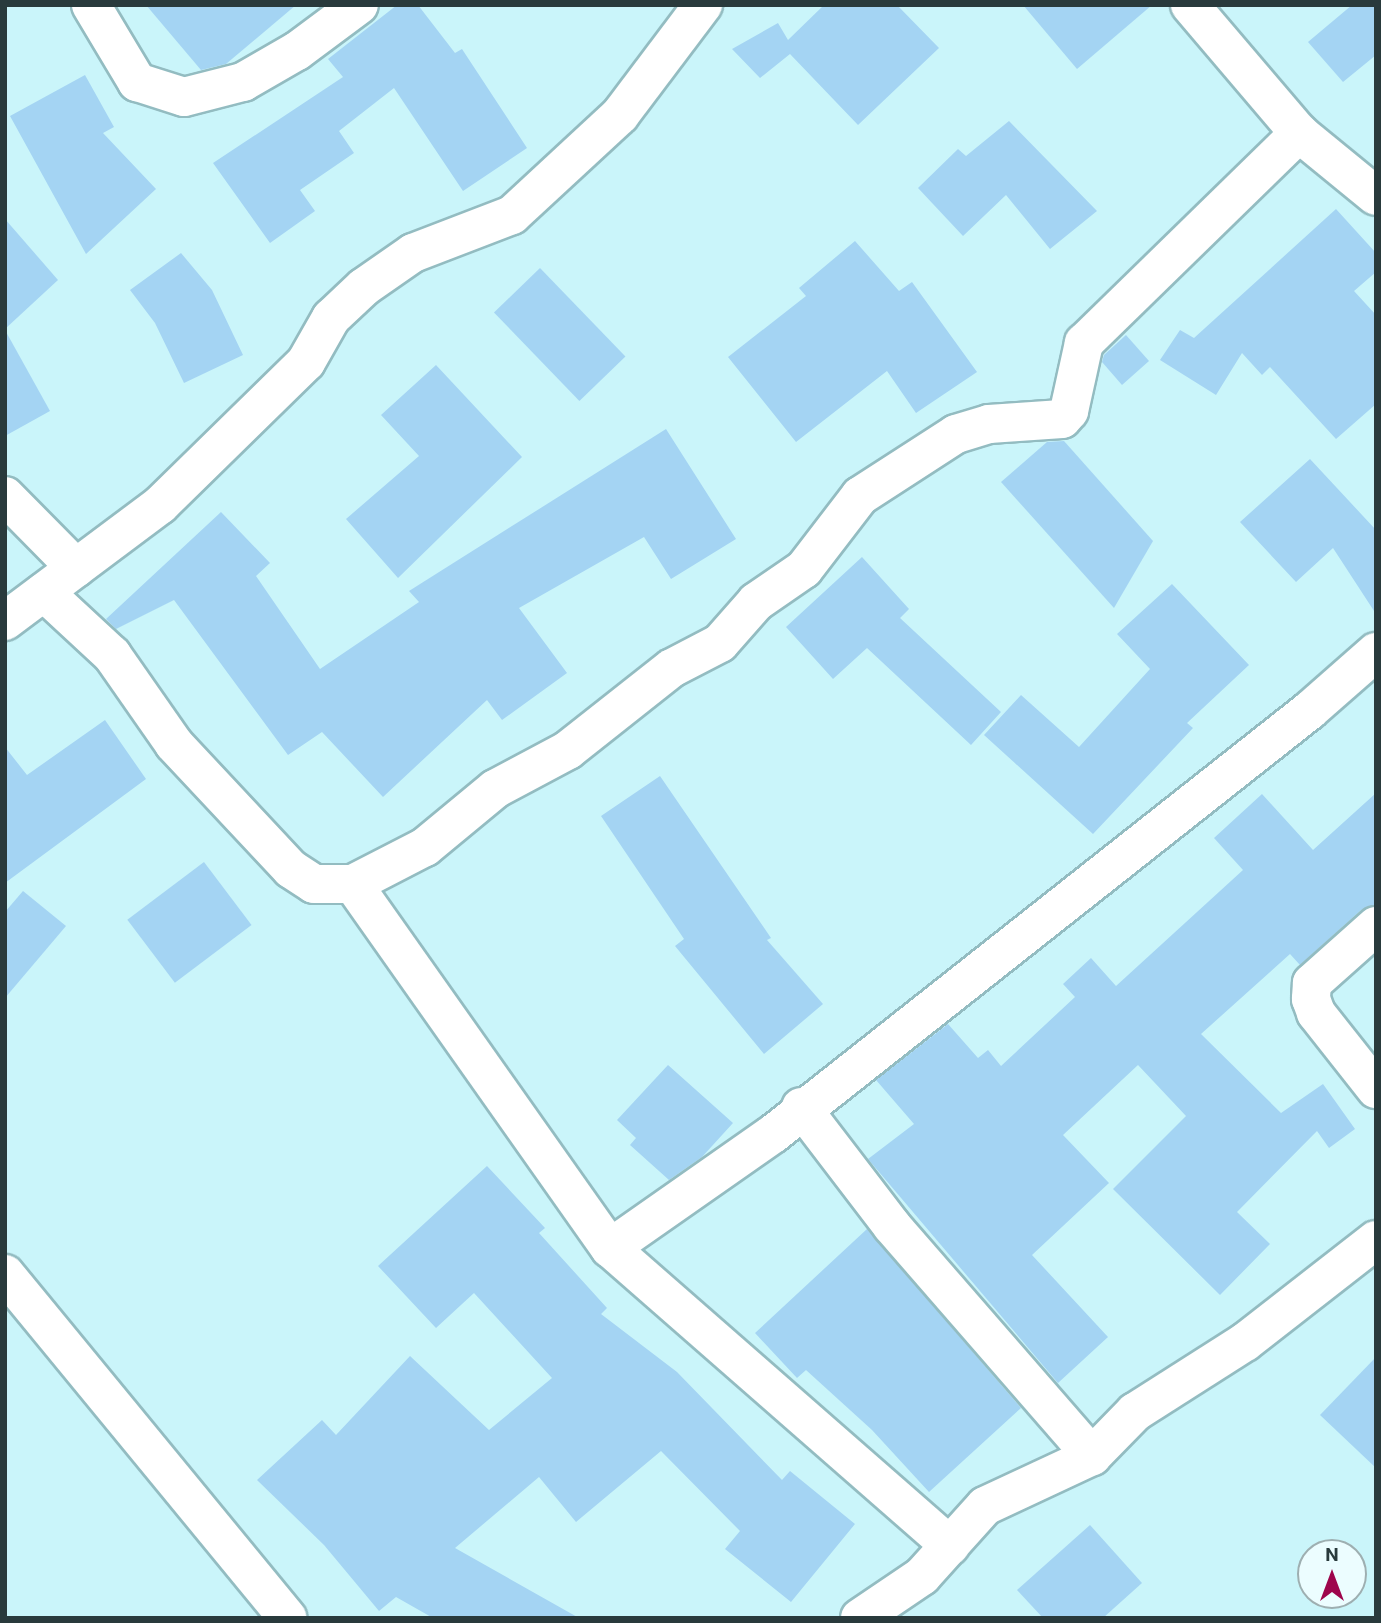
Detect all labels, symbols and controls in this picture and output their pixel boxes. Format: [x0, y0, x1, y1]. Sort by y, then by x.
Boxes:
north arrow [1297, 1539, 1367, 1609]
text: N [1325, 1543, 1339, 1566]

